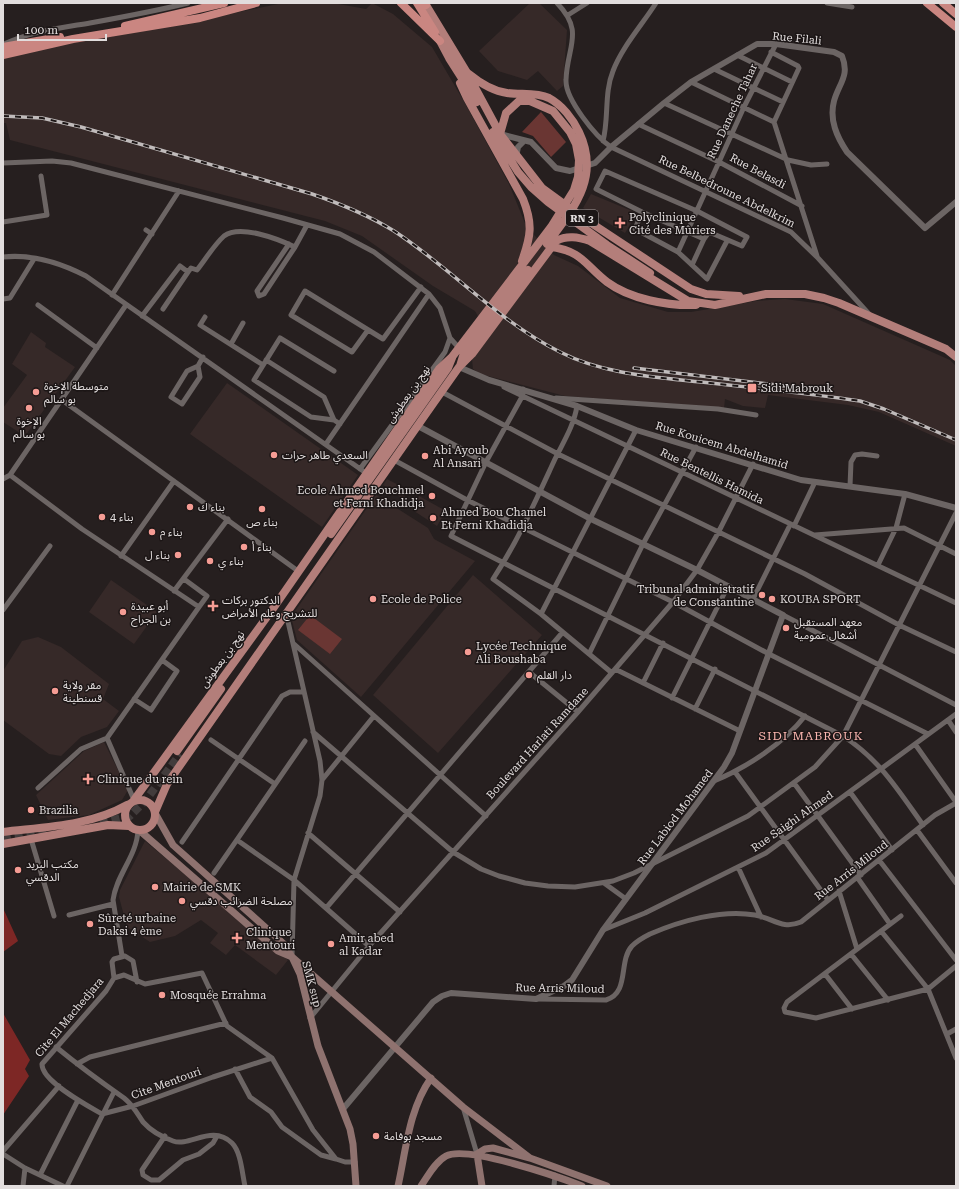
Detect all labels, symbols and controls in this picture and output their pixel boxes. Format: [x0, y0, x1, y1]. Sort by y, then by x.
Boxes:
scale bar [18, 16, 106, 42]
text: 100 m [24, 23, 58, 37]
street label: Rue Filali [772, 29, 823, 48]
street label: Rue Daneche Tahar [705, 61, 760, 161]
street label: Rue Belasdi [728, 151, 788, 192]
street label: Rue Belbedroune Abdelkrim [656, 153, 797, 230]
road number: RN 3 [566, 210, 598, 226]
place label: Polyclinique Cité des Mûriers [629, 211, 716, 237]
marker: Polyclinique Cité des Mûriers [614, 217, 626, 229]
street label: نهج بن بعطوش [384, 363, 434, 426]
place label: متوسطة الإخوة بو سالم [44, 380, 109, 408]
marker: Sidi Mabrouk [746, 382, 758, 394]
place label: Sidi Mabrouk [761, 382, 833, 395]
marker: متوسطة الإخوة بو سالم [31, 387, 41, 397]
marker: الإخوة بو سالم [24, 403, 34, 413]
place label: الإخوة بو سالم [13, 415, 45, 443]
street label: Rue Kouicem Abdelhamid [654, 419, 790, 472]
place label: Abi Ayoub Al Ansari [433, 444, 489, 470]
street label: Rue Bentellis Hamida [658, 446, 766, 507]
place label: السعدي طاهر حرات [282, 449, 368, 465]
marker: السعدي طاهر حرات [269, 450, 279, 460]
marker: Abi Ayoub Al Ansari [420, 451, 430, 461]
place label: Ecole Ahmed Bouchmel et Ferni Khadidja [297, 484, 425, 510]
marker: Ecole Ahmed Bouchmel et Ferni Khadidja [427, 491, 437, 501]
place label: بناء ك [198, 501, 225, 514]
marker: بناء ك [185, 502, 195, 512]
marker: بناء ص [257, 504, 267, 514]
place label: Ahmed Bou Chamel Et Ferni Khadidja [441, 506, 547, 532]
place label: بناء 4 [110, 511, 133, 524]
marker: بناء 4 [97, 512, 107, 522]
marker: Ahmed Bou Chamel Et Ferni Khadidja [428, 513, 438, 523]
place label: بناء ص [246, 516, 278, 529]
place label: بناء م [160, 526, 183, 540]
marker: بناء م [147, 527, 157, 537]
place label: بناء أ [252, 541, 272, 554]
marker: بناء أ [239, 542, 249, 552]
place label: بناء ل [145, 549, 170, 562]
marker: بناء ل [173, 550, 183, 560]
place label: بناء ي [218, 555, 244, 571]
marker: بناء ي [205, 556, 215, 566]
place label: Tribunal administratif de Constantine [637, 583, 755, 609]
marker: Tribunal administratif de Constantine [757, 590, 767, 600]
place label: Ecole de Police [381, 593, 462, 606]
place label: KOUBA SPORT [780, 593, 861, 606]
place label: الدكتور بركات للتشريح وعلم الأمراض [222, 594, 318, 622]
marker: Ecole de Police [368, 594, 378, 604]
marker: KOUBA SPORT [767, 594, 777, 604]
place label: أبو عبيدة بن الجراح [131, 600, 171, 627]
marker: الدكتور بركات للتشريح وعلم الأمراض [207, 600, 219, 612]
marker: أبو عبيدة بن الجراح [118, 607, 128, 617]
place label: معهد المستقبل أشغال عمومية [794, 616, 862, 642]
marker: معهد المستقبل أشغال عمومية [781, 623, 791, 633]
street label: نهج بن بعطوش [197, 628, 248, 691]
place label: Lycée Technique Ali Boushaba [476, 640, 567, 666]
marker: Lycée Technique Ali Boushaba [463, 647, 473, 657]
place label: دار القلم [537, 669, 572, 684]
marker: دار القلم [524, 670, 534, 680]
place label: مقر ولاية قسنطينة [63, 679, 102, 705]
street label: Boulevard Harlati Ramdane [484, 685, 591, 802]
marker: مقر ولاية قسنطينة [50, 686, 60, 696]
district label: SIDI MABROUK [759, 729, 863, 743]
street label: Rue Labiod Mohamed [635, 767, 716, 868]
marker: Clinique du rein [82, 773, 94, 785]
place label: Clinique du rein [97, 773, 183, 786]
street label: Rue Saighi Ahmed [749, 788, 836, 855]
place label: Brazilia [39, 804, 78, 817]
marker: Brazilia [26, 805, 36, 815]
street label: Rue Arris Miloud [812, 838, 891, 903]
place label: مكتب البريد الدقسي [26, 858, 79, 887]
marker: مكتب البريد الدقسي [13, 865, 23, 875]
place label: Mairie de SMK [163, 881, 241, 894]
marker: Mairie de SMK [150, 882, 160, 892]
place label: مصلحة الضرائب دقسي [190, 895, 293, 911]
marker: مصلحة الضرائب دقسي [177, 896, 187, 906]
place label: Sûreté urbaine Daksi 4 ème [98, 912, 176, 938]
marker: Sûreté urbaine Daksi 4 ème [85, 919, 95, 929]
place label: Clinique Mentouri [246, 926, 296, 952]
marker: Clinique Mentouri [231, 932, 243, 944]
place label: Amir abed al Kadar [339, 932, 394, 958]
marker: Amir abed al Kadar [326, 939, 336, 949]
street label: SMK sup [299, 960, 324, 1009]
street label: Cite El Machedjara [32, 975, 106, 1060]
street label: Rue Arris Miloud [515, 981, 605, 996]
place label: Mosquée Errahma [170, 989, 266, 1002]
marker: Mosquée Errahma [157, 990, 167, 1000]
street label: Cite Mentouri [129, 1065, 203, 1102]
place label: مسجد بوفامة [384, 1130, 442, 1143]
marker: مسجد بوفامة [371, 1131, 381, 1141]

